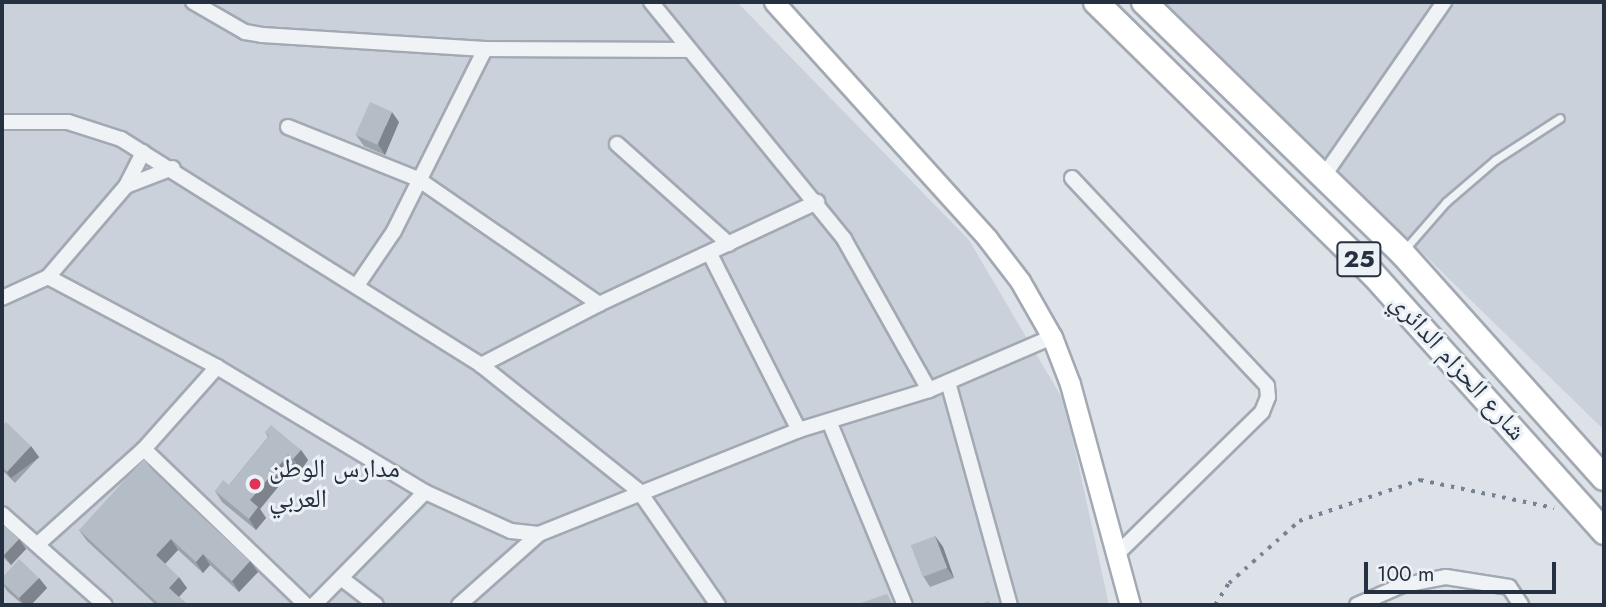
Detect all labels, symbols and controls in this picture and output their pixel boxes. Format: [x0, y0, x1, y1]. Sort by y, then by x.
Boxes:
road number: 25 [1336, 238, 1382, 280]
street label: شارع الحزام الدائري [1384, 287, 1532, 447]
place label: مدارس الوطن العربي [269, 453, 400, 514]
marker: مدارس الوطن العربي [247, 476, 263, 492]
scale bar [1368, 548, 1560, 592]
text: 100 m [1377, 559, 1434, 589]

